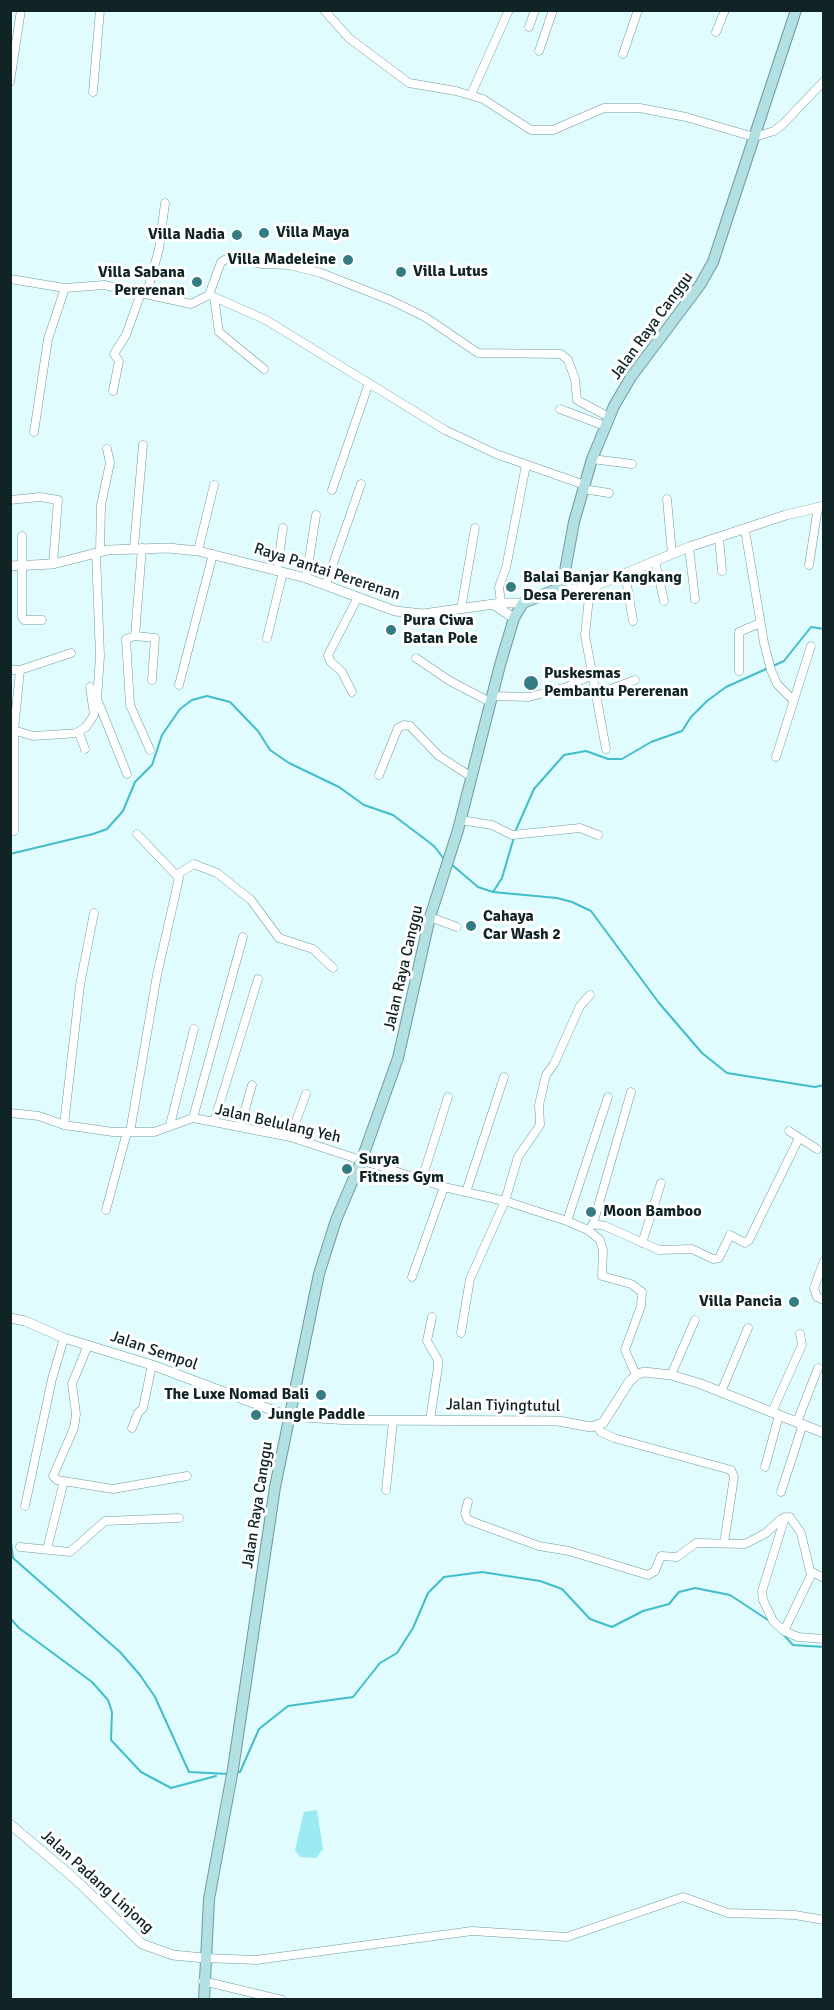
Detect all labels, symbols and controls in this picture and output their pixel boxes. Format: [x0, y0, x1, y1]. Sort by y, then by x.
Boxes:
place label: Villa Maya [276, 223, 349, 243]
place label: Villa Nadia [148, 225, 225, 245]
marker: Villa Maya [257, 226, 271, 240]
marker: Villa Nadia [230, 228, 244, 242]
place label: Villa Madeleine [228, 250, 336, 270]
marker: Villa Madeleine [341, 253, 355, 267]
place label: Villa Lutus [413, 262, 488, 282]
place label: Villa Sabana Pererenan [98, 263, 185, 301]
marker: Villa Lutus [394, 265, 408, 279]
street label: Jalan Raya Canggu [607, 268, 697, 384]
marker: Villa Sabana Pererenan [190, 275, 204, 289]
street label: Raya Pantai Pererenan [251, 539, 403, 605]
place label: Balai Banjar Kangkang Desa Pererenan [523, 568, 682, 606]
marker: Balai Banjar Kangkang Desa Pererenan [504, 580, 518, 594]
place label: Pura Ciwa Batan Pole [403, 611, 478, 649]
marker: Pura Ciwa Batan Pole [384, 623, 398, 637]
place label: Puskesmas Pembantu Pererenan [544, 664, 689, 702]
marker: Puskesmas Pembantu Pererenan [522, 674, 540, 692]
street label: Jalan Raya Canggu [380, 903, 428, 1033]
place label: Cahaya Car Wash 2 [483, 907, 561, 945]
marker: Cahaya Car Wash 2 [464, 919, 478, 933]
street label: Jalan Belulang Yeh [213, 1100, 343, 1148]
place label: Surya Fitness Gym [359, 1150, 444, 1188]
marker: Surya Fitness Gym [340, 1162, 354, 1176]
place label: Moon Bamboo [603, 1202, 702, 1222]
marker: Moon Bamboo [584, 1205, 598, 1219]
place label: Villa Pancia [699, 1292, 782, 1312]
marker: Villa Pancia [787, 1295, 801, 1309]
street label: Jalan Sempol [108, 1327, 200, 1375]
place label: The Luxe Nomad Bali [164, 1385, 309, 1405]
marker: The Luxe Nomad Bali [314, 1388, 328, 1402]
street label: Jalan Tiyingtutul [446, 1395, 560, 1417]
place label: Jungle Paddle [268, 1405, 365, 1425]
marker: Jungle Paddle [249, 1408, 263, 1422]
street label: Jalan Raya Canggu [238, 1440, 278, 1570]
street label: Jalan Padang Linjong [37, 1826, 157, 1938]

